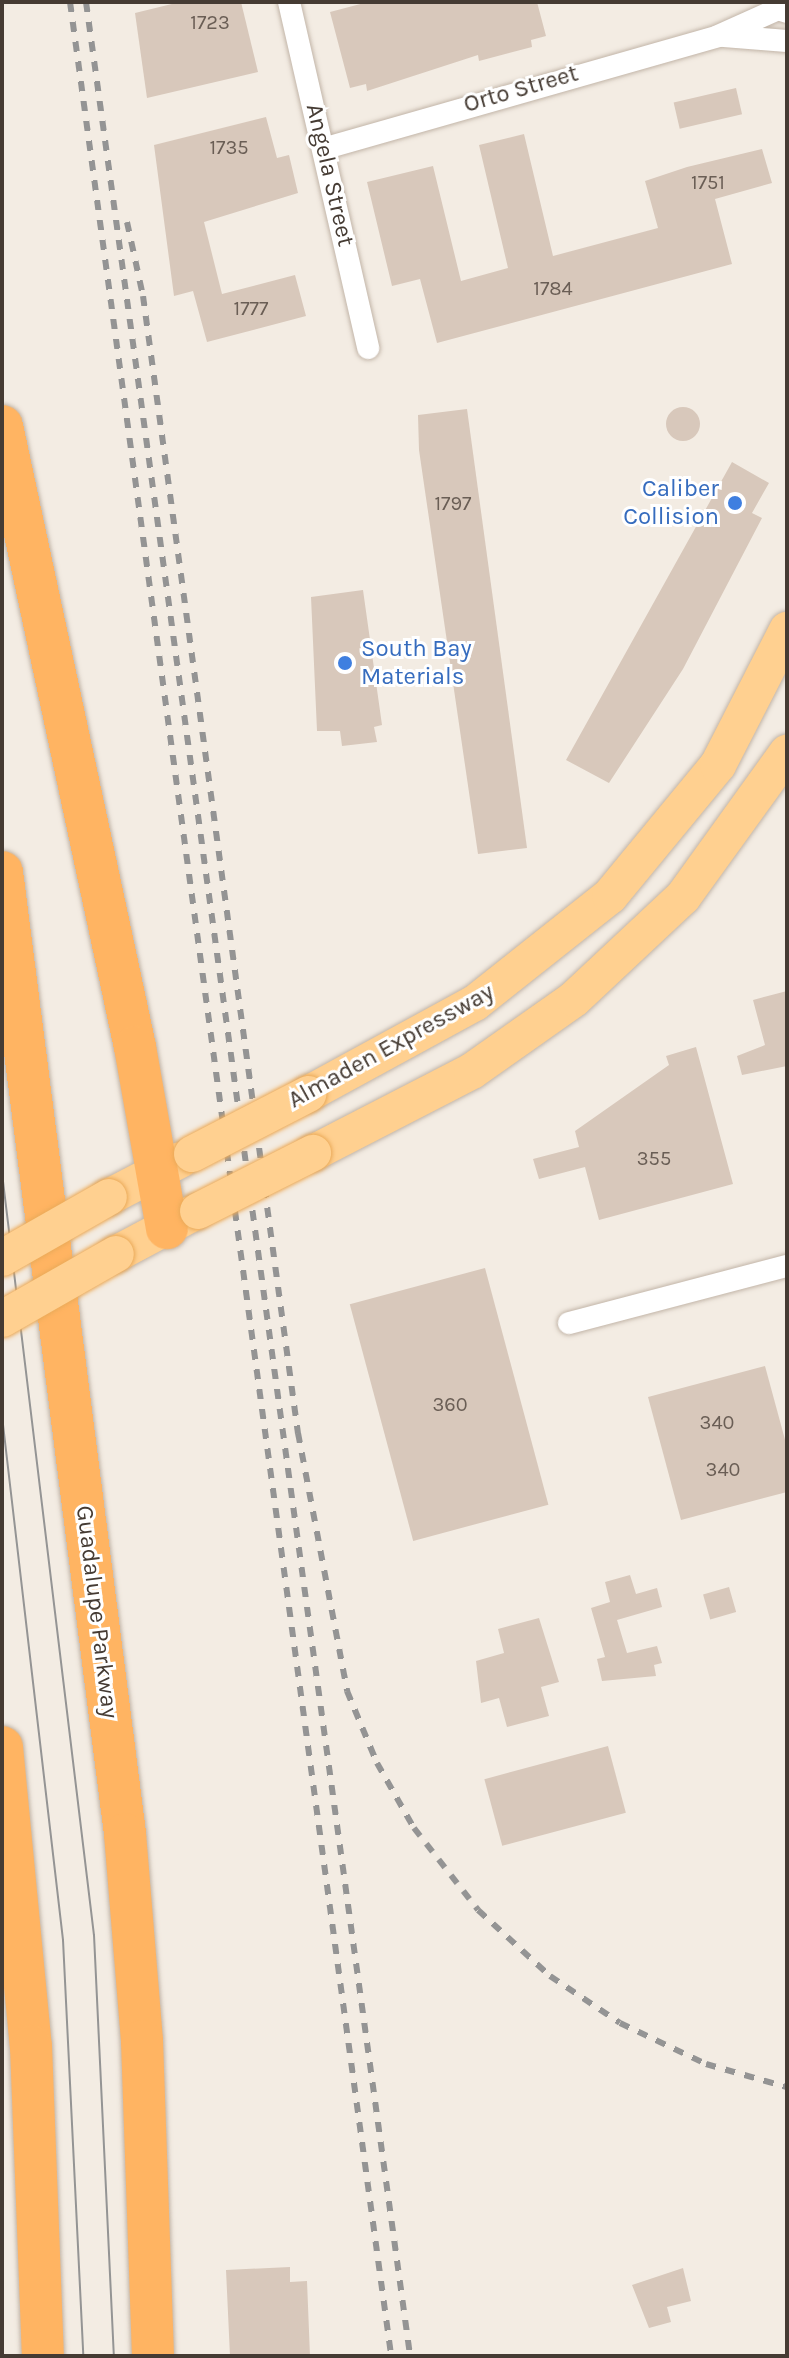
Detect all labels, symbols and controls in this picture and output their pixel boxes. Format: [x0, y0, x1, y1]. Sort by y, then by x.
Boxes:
house number: 1723 [190, 10, 230, 34]
street label: Orto Street [460, 59, 582, 119]
street label: Angela Street [300, 101, 360, 249]
house number: 1735 [209, 135, 249, 159]
house number: 1751 [691, 170, 725, 194]
house number: 1784 [533, 276, 573, 300]
house number: 1777 [234, 296, 268, 320]
place label: Caliber Collision [623, 475, 719, 531]
house number: 1797 [435, 491, 471, 515]
marker: Caliber Collision [726, 494, 744, 512]
place label: South Bay Materials [361, 635, 472, 691]
marker: South Bay Materials [336, 654, 354, 672]
street label: Almaden Expressway [283, 977, 499, 1115]
house number: 355 [637, 1146, 671, 1170]
house number: 360 [432, 1392, 468, 1416]
house number: 340 [700, 1410, 734, 1434]
house number: 340 [706, 1457, 740, 1481]
street label: Guadalupe Parkway [70, 1504, 124, 1720]

